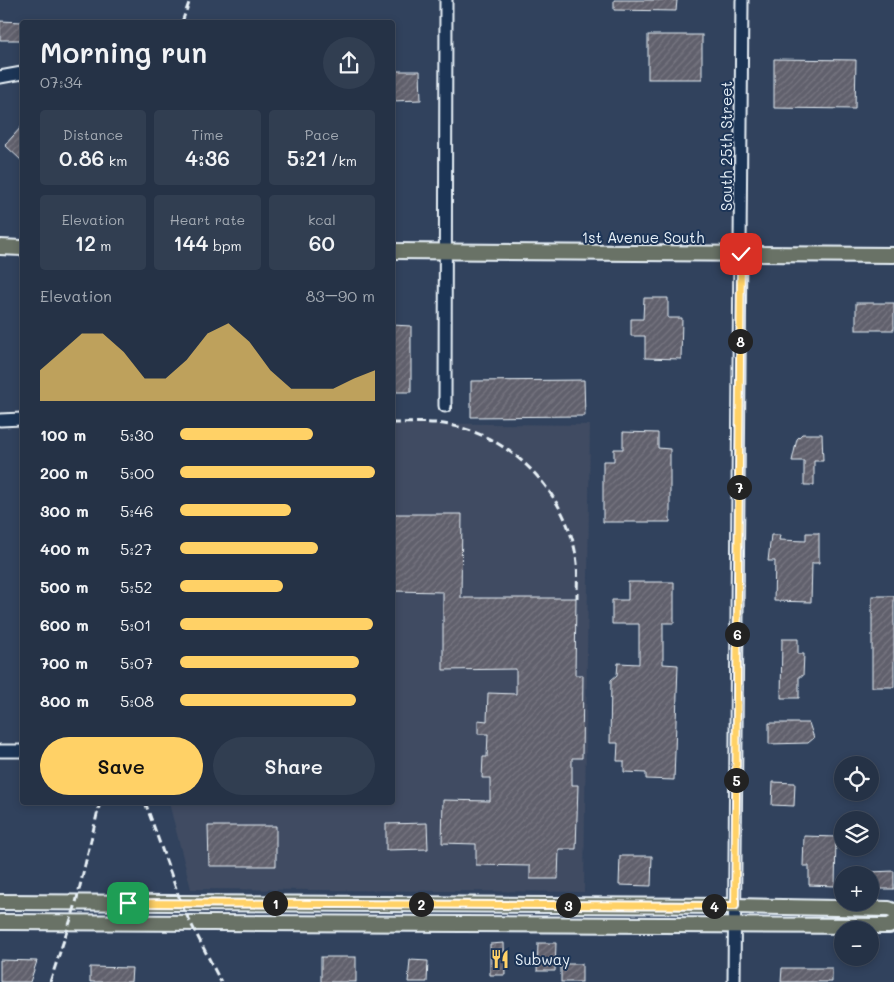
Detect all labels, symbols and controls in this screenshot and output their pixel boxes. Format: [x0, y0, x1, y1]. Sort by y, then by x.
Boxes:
text: Morning run [40, 34, 207, 70]
button: share [323, 37, 375, 89]
text: 07:34 [40, 71, 83, 92]
street label: South 25th Street [716, 81, 736, 211]
text: Distance [63, 125, 123, 144]
text: Time [192, 125, 223, 144]
text: Pace [305, 125, 339, 144]
text: 0.86 [59, 144, 104, 171]
text: 4:36 [185, 144, 230, 171]
text: 5:21 [287, 144, 327, 171]
text: km [104, 151, 127, 170]
text: /km [327, 151, 357, 170]
text: Elevation [62, 210, 125, 229]
text: Heart rate [170, 210, 245, 229]
text: kcal [308, 210, 336, 229]
street label: 1st Avenue South [582, 227, 704, 247]
text: 12 [75, 229, 96, 256]
text: 144 [173, 229, 209, 256]
text: 60 [309, 229, 335, 256]
pin [720, 233, 762, 275]
text: m [96, 236, 112, 255]
text: bpm [209, 236, 242, 255]
icon: check [727, 240, 755, 268]
text: Elevation [40, 285, 112, 306]
text: 83–90 m [306, 285, 375, 306]
pin: 8 [728, 328, 752, 354]
text: 8 [736, 332, 745, 351]
text: 100 m [40, 424, 86, 445]
text: 5:30 [120, 424, 154, 445]
text: 200 m [40, 462, 88, 483]
text: 5:00 [120, 462, 154, 483]
pin: 7 [726, 474, 752, 500]
text: 7 [736, 478, 743, 497]
text: 300 m [40, 500, 89, 521]
text: 5:46 [120, 500, 153, 521]
text: 400 m [40, 538, 89, 559]
text: 5:27 [120, 538, 152, 559]
text: 500 m [40, 576, 88, 597]
text: 5:52 [120, 576, 153, 597]
text: 600 m [40, 614, 89, 635]
text: 5:01 [120, 614, 151, 635]
pin: 6 [724, 622, 750, 646]
text: 6 [733, 625, 742, 644]
text: 700 m [40, 652, 88, 673]
text: 5:07 [120, 652, 153, 673]
text: 800 m [40, 690, 89, 711]
text: 5:08 [120, 690, 154, 711]
button: Save [40, 737, 203, 795]
button: Share [213, 737, 375, 795]
map controls [834, 756, 879, 966]
button: locate [834, 756, 879, 801]
pin: 5 [724, 768, 748, 792]
text: 5 [732, 771, 741, 790]
button: layers [834, 811, 879, 856]
button: + [834, 866, 879, 911]
pin [107, 882, 149, 924]
icon: arrive [114, 889, 142, 917]
pin: 1 [262, 890, 288, 916]
pin: 2 [408, 892, 434, 916]
pin: 3 [556, 892, 580, 918]
text: 1 [272, 894, 279, 913]
pin: 4 [702, 894, 726, 918]
text: 2 [418, 895, 425, 914]
text: 3 [564, 896, 573, 915]
text: 4 [710, 897, 719, 916]
button: − [834, 921, 879, 966]
restaurant icon: Subway [489, 948, 511, 970]
place label: Subway [515, 949, 570, 969]

